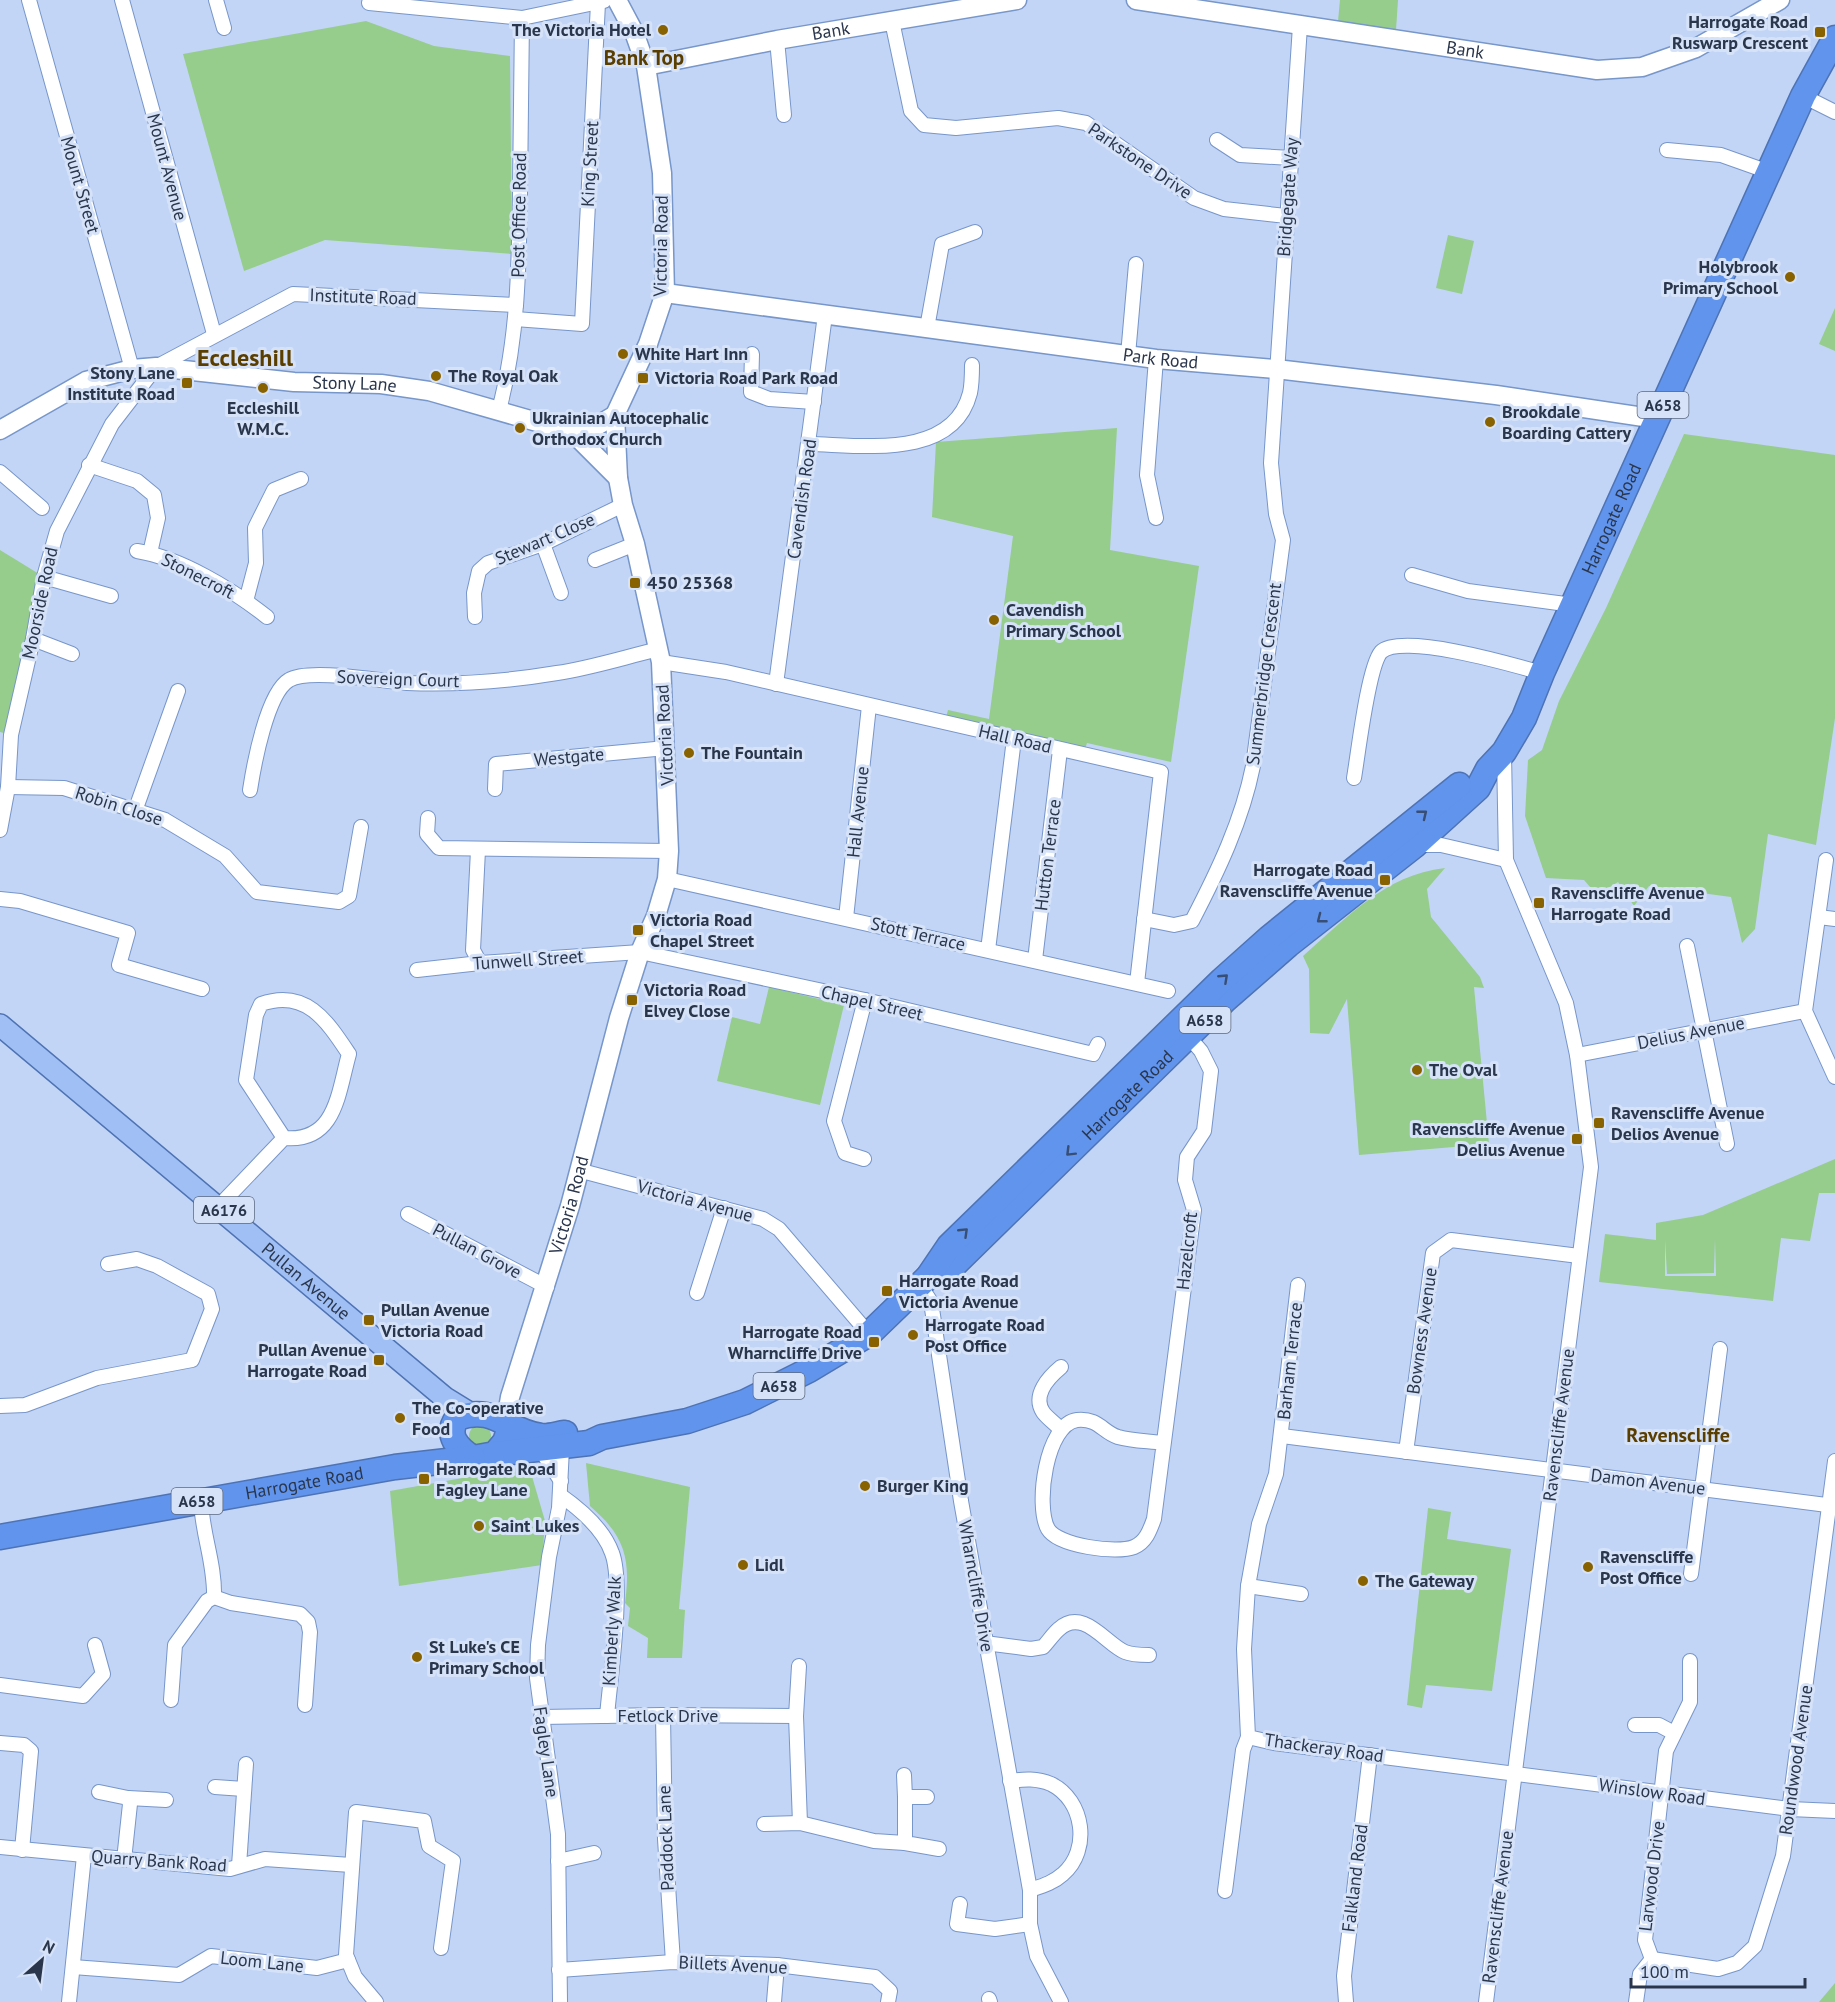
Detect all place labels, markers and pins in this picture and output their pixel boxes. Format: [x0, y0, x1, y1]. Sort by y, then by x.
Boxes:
place label: Harrogate Road Ruswarp Crescent [1672, 10, 1809, 54]
place label: The Victoria Hotel [512, 18, 652, 41]
marker: The Victoria Hotel [656, 23, 670, 37]
marker: Harrogate Road Ruswarp Crescent [1813, 25, 1827, 39]
place label: Holybrook Primary School [1663, 255, 1779, 299]
marker: Holybrook Primary School [1783, 270, 1797, 284]
place label: White Hart Inn [635, 342, 748, 365]
marker: White Hart Inn [616, 347, 630, 361]
place label: Stony Lane Institute Road [67, 361, 175, 405]
place label: The Royal Oak [448, 364, 558, 387]
place label: Victoria Road Park Road [654, 366, 838, 389]
marker: The Royal Oak [429, 369, 443, 383]
marker: Victoria Road Park Road [636, 371, 650, 385]
marker: Stony Lane Institute Road [180, 376, 194, 390]
marker: Eccleshill W.M.C. [256, 381, 270, 395]
place label: Eccleshill W.M.C. [227, 396, 300, 440]
place label: Brookdale Boarding Cattery [1502, 400, 1631, 444]
place label: Ukrainian Autocephalic Orthodox Church [532, 406, 709, 450]
marker: Brookdale Boarding Cattery [1483, 415, 1497, 429]
marker: Ukrainian Autocephalic Orthodox Church [513, 421, 527, 435]
place label: 450 25368 [647, 571, 733, 594]
marker: 450 25368 [628, 576, 642, 590]
place label: Cavendish Primary School [1006, 598, 1122, 642]
marker: Cavendish Primary School [987, 613, 1001, 627]
place label: The Fountain [701, 741, 803, 764]
marker: The Fountain [682, 746, 696, 760]
place label: Harrogate Road Ravenscliffe Avenue [1220, 858, 1373, 902]
marker: Harrogate Road Ravenscliffe Avenue [1378, 873, 1392, 887]
place label: Ravenscliffe Avenue Harrogate Road [1551, 881, 1704, 925]
marker: Ravenscliffe Avenue Harrogate Road [1532, 896, 1546, 910]
place label: Victoria Road Chapel Street [649, 908, 755, 952]
marker: Victoria Road Chapel Street [631, 923, 645, 937]
place label: Victoria Road Elvey Close [643, 978, 746, 1022]
marker: Victoria Road Elvey Close [625, 993, 639, 1007]
place label: The Oval [1429, 1058, 1498, 1081]
marker: The Oval [1410, 1063, 1424, 1077]
place label: Ravenscliffe Avenue Delios Avenue [1611, 1101, 1764, 1145]
marker: Ravenscliffe Avenue Delios Avenue [1592, 1116, 1606, 1130]
place label: Ravenscliffe Avenue Delius Avenue [1412, 1117, 1565, 1161]
marker: Ravenscliffe Avenue Delius Avenue [1570, 1132, 1584, 1146]
place label: Harrogate Road Victoria Avenue [898, 1269, 1019, 1313]
marker: Harrogate Road Victoria Avenue [880, 1284, 894, 1298]
place label: Pullan Avenue Victoria Road [380, 1298, 490, 1342]
marker: Pullan Avenue Victoria Road [362, 1313, 376, 1327]
place label: Harrogate Road Post Office [925, 1313, 1045, 1357]
place label: Harrogate Road Wharncliffe Drive [728, 1320, 862, 1364]
marker: Harrogate Road Post Office [906, 1328, 920, 1342]
marker: Harrogate Road Wharncliffe Drive [867, 1335, 881, 1349]
place label: Pullan Avenue Harrogate Road [247, 1338, 367, 1382]
marker: Pullan Avenue Harrogate Road [372, 1353, 386, 1367]
place label: The Co-operative Food [412, 1396, 544, 1440]
marker: The Co-operative Food [393, 1411, 407, 1425]
place label: Harrogate Road Fagley Lane [436, 1457, 556, 1501]
marker: Harrogate Road Fagley Lane [417, 1472, 431, 1486]
place label: Burger King [877, 1474, 969, 1497]
marker: Burger King [858, 1479, 872, 1493]
place label: Saint Lukes [491, 1514, 580, 1537]
marker: Saint Lukes [472, 1519, 486, 1533]
place label: Ravenscliffe Post Office [1600, 1545, 1693, 1589]
place label: Lidl [755, 1553, 785, 1576]
marker: Lidl [736, 1558, 750, 1572]
marker: Ravenscliffe Post Office [1581, 1560, 1595, 1574]
place label: The Gateway [1375, 1569, 1475, 1592]
marker: The Gateway [1356, 1574, 1370, 1588]
place label: St Luke's CE Primary School [429, 1635, 545, 1679]
marker: St Luke's CE Primary School [410, 1650, 424, 1664]

